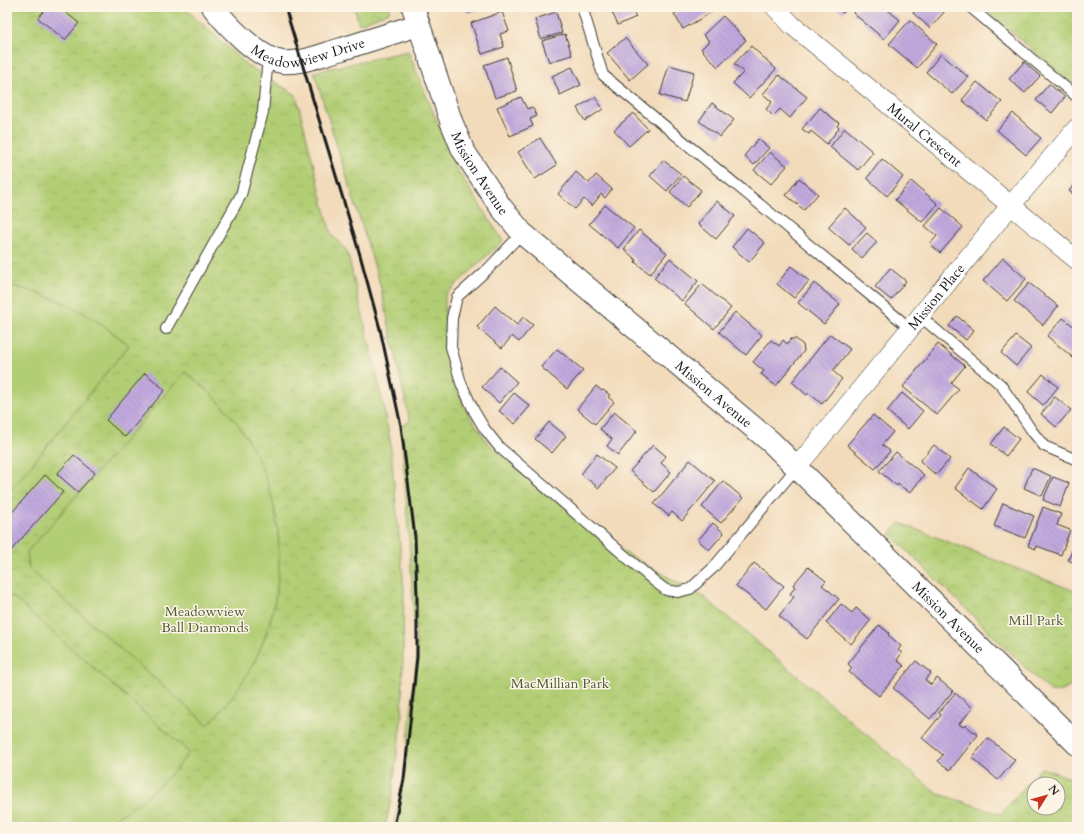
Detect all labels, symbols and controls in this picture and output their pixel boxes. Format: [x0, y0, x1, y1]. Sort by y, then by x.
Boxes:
street label: Meadowview Drive [250, 32, 368, 50]
text: Meadowview Drive [248, 33, 367, 72]
street label: Mural Crescent [884, 98, 967, 171]
street label: Mission Avenue [447, 129, 513, 219]
street label: Mission Place [903, 259, 969, 334]
street label: Mission Avenue [671, 356, 756, 432]
street label: Mission Avenue [908, 577, 989, 657]
park label: Meadowview Ball Diamonds [161, 602, 249, 637]
park label: Mill Park [1009, 611, 1064, 630]
park label: MacMillian Park [511, 674, 610, 693]
north arrow [1026, 776, 1066, 816]
text: N [1045, 782, 1063, 799]

